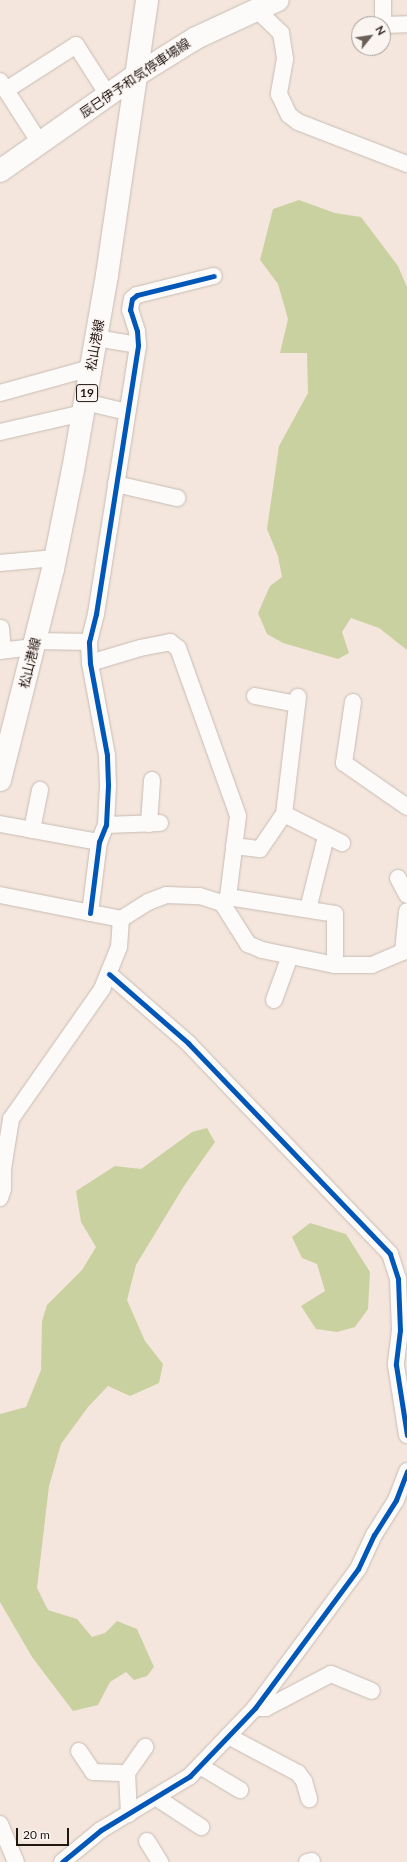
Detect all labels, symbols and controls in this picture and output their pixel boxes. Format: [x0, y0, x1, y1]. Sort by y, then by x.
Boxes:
north arrow [351, 16, 391, 56]
text: N [373, 23, 389, 37]
street label: 辰巳伊予和気停車場線 [77, 35, 193, 121]
street label: 松山港線 [83, 318, 107, 372]
road number: 19 [76, 383, 98, 403]
street label: 松山港線 [16, 636, 44, 690]
scale bar [18, 1820, 71, 1846]
text: 20 m [23, 1827, 50, 1842]

